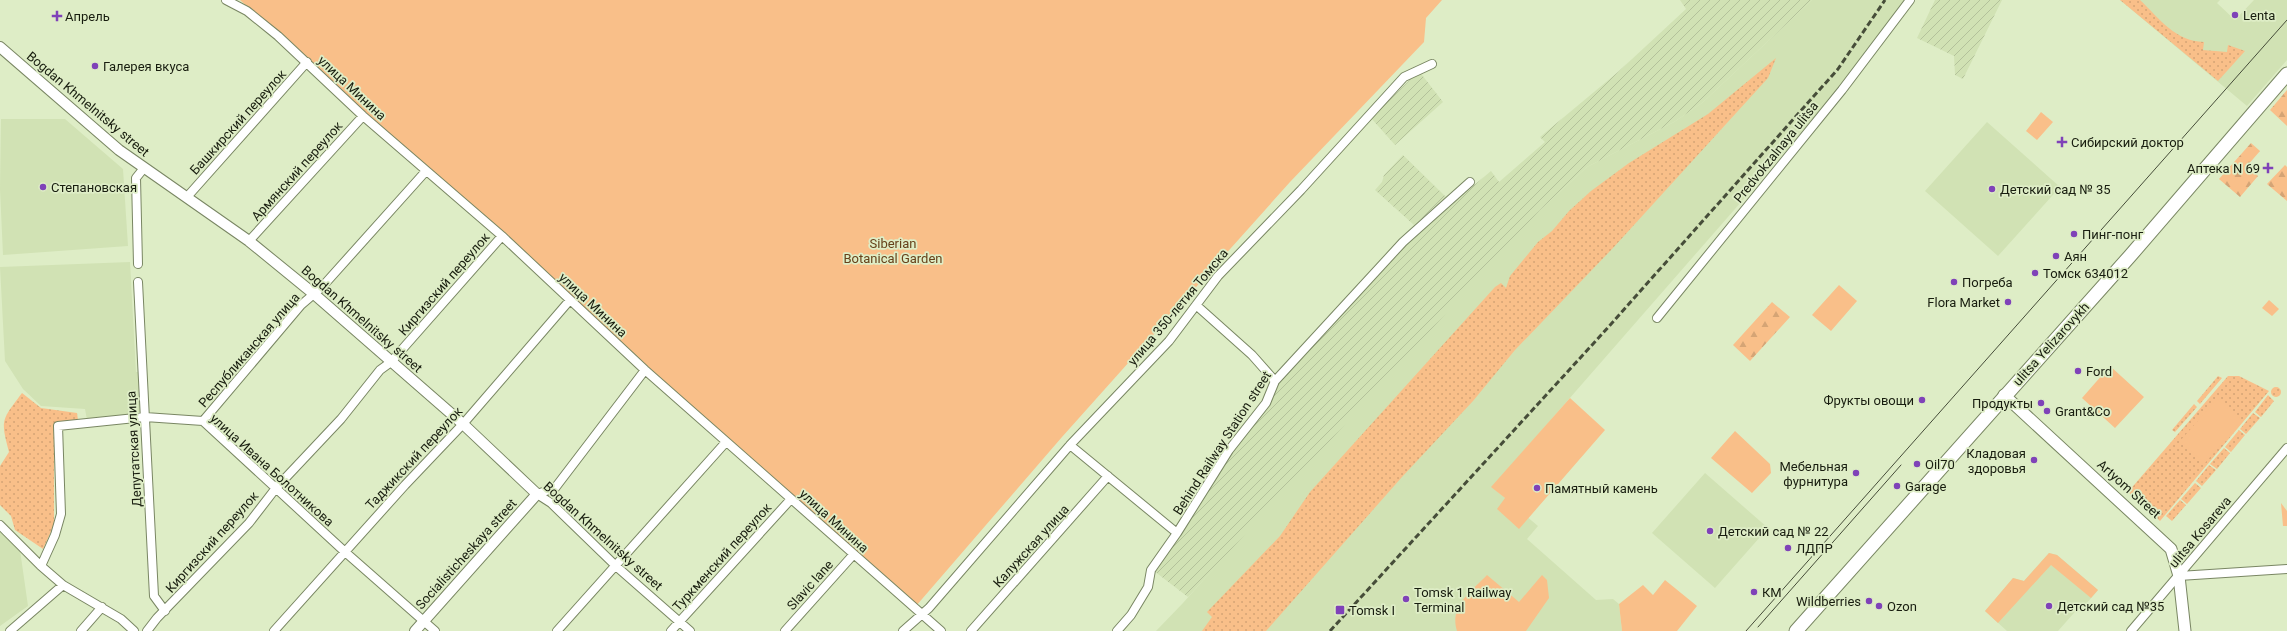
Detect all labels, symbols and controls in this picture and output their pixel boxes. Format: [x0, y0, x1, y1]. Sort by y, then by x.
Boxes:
place label: Lenta [2243, 8, 2275, 23]
place label: Апрель [65, 9, 110, 24]
marker: Lenta [2230, 10, 2240, 20]
marker: Апрель [52, 11, 62, 21]
street label: Bogdan Khmelnitsky street [24, 48, 152, 160]
street label: улица Минина [315, 53, 389, 123]
place label: Галерея вкуса [103, 59, 189, 74]
marker: Галерея вкуса [90, 61, 100, 71]
street label: Башкирский переулок [187, 66, 289, 178]
street label: Predvokzalnaya ulitsa [1731, 98, 1821, 206]
street label: Армянский переулок [248, 118, 346, 224]
place label: Сибирский доктор [2071, 135, 2184, 150]
marker: Сибирский доктор [2056, 136, 2068, 148]
place label: Аптека N 69 [2187, 161, 2260, 176]
marker: Аптека N 69 [2263, 163, 2273, 173]
place label: Степановская [51, 180, 137, 195]
marker: Степановская [38, 182, 48, 192]
place label: Детский сад № 35 [2000, 182, 2111, 197]
marker: Детский сад № 35 [1987, 184, 1997, 194]
place label: Пинг-понг [2082, 227, 2144, 242]
marker: Пинг-понг [2069, 229, 2079, 239]
street label: Киргизский переулок [395, 230, 493, 338]
park label: Siberian Botanical Garden [843, 236, 943, 266]
street label: улица 350-летия Томска [1125, 246, 1231, 368]
place label: Аян [2064, 249, 2087, 264]
marker: Аян [2051, 251, 2061, 261]
street label: Bogdan Khmelnitsky street [299, 263, 425, 375]
place label: Томск 634012 [2043, 266, 2128, 281]
marker: Томск 634012 [2030, 268, 2040, 278]
street label: улица Минина [556, 270, 630, 340]
place label: Погреба [1962, 275, 2013, 290]
marker: Погреба [1949, 277, 1959, 287]
street label: Республиканская улица [195, 290, 303, 410]
place label: Flora Market [1927, 295, 2000, 310]
marker: Flora Market [2003, 297, 2013, 307]
street label: ulitsa Yelizarovykh [2010, 299, 2092, 389]
place label: Ford [2086, 364, 2112, 379]
marker: Ford [2073, 366, 2083, 376]
street label: Behind Railway Station street [1170, 368, 1274, 518]
street label: Депутатская улица [123, 391, 145, 507]
place label: Фрукты овощи [1823, 393, 1914, 408]
marker: Фрукты овощи [1917, 395, 1927, 405]
place label: Продукты [1972, 396, 2033, 411]
marker: Продукты [2036, 398, 2046, 408]
street label: Таджикский переулок [363, 404, 465, 512]
place label: Grant&Co [2055, 404, 2110, 419]
marker: Grant&Co [2042, 406, 2052, 416]
street label: улица Ивана Болотникова [207, 411, 337, 529]
place label: Кладовая здоровья [1966, 446, 2026, 476]
marker: Кладовая здоровья [2029, 455, 2039, 465]
place label: Oil70 [1925, 457, 1955, 472]
street label: Artyom Street [2094, 457, 2164, 521]
place label: Мебельная фурнитура [1779, 459, 1848, 489]
marker: Oil70 [1912, 459, 1922, 469]
marker: Мебельная фурнитура [1851, 468, 1861, 478]
street label: Bogdan Khmelnitsky street [540, 479, 666, 593]
place label: Garage [1905, 479, 1946, 494]
place label: Памятный камень [1545, 481, 1658, 496]
marker: Garage [1892, 481, 1902, 491]
marker: Памятный камень [1532, 483, 1542, 493]
street label: улица Минина [797, 486, 871, 556]
street label: Киргизский переулок [163, 488, 261, 596]
street label: ulitsa Kosareva [2166, 493, 2234, 571]
street label: Socialisticheskaya street [412, 496, 520, 612]
street label: Туркменский переулок [670, 500, 774, 614]
street label: Калужская улица [990, 502, 1072, 590]
place label: Детский сад № 22 [1718, 524, 1829, 539]
marker: Детский сад № 22 [1705, 526, 1715, 536]
place label: ЛДПР [1796, 541, 1833, 556]
marker: ЛДПР [1783, 543, 1793, 553]
street label: Slavic lane [784, 557, 836, 613]
place label: Tomsk 1 Railway Terminal [1414, 585, 1511, 615]
place label: КМ [1762, 585, 1782, 600]
marker: КМ [1749, 587, 1759, 597]
marker: Tomsk 1 Railway Terminal [1401, 594, 1411, 604]
place label: Wildberries [1796, 594, 1861, 609]
marker: Wildberries [1864, 596, 1874, 606]
place label: Ozon [1887, 599, 1917, 614]
place label: Детский сад №35 [2057, 599, 2164, 614]
marker: Ozon [1874, 601, 1884, 611]
marker: Детский сад №35 [2044, 601, 2054, 611]
place label: Tomsk I [1349, 603, 1395, 618]
marker: Tomsk I [1334, 604, 1346, 616]

